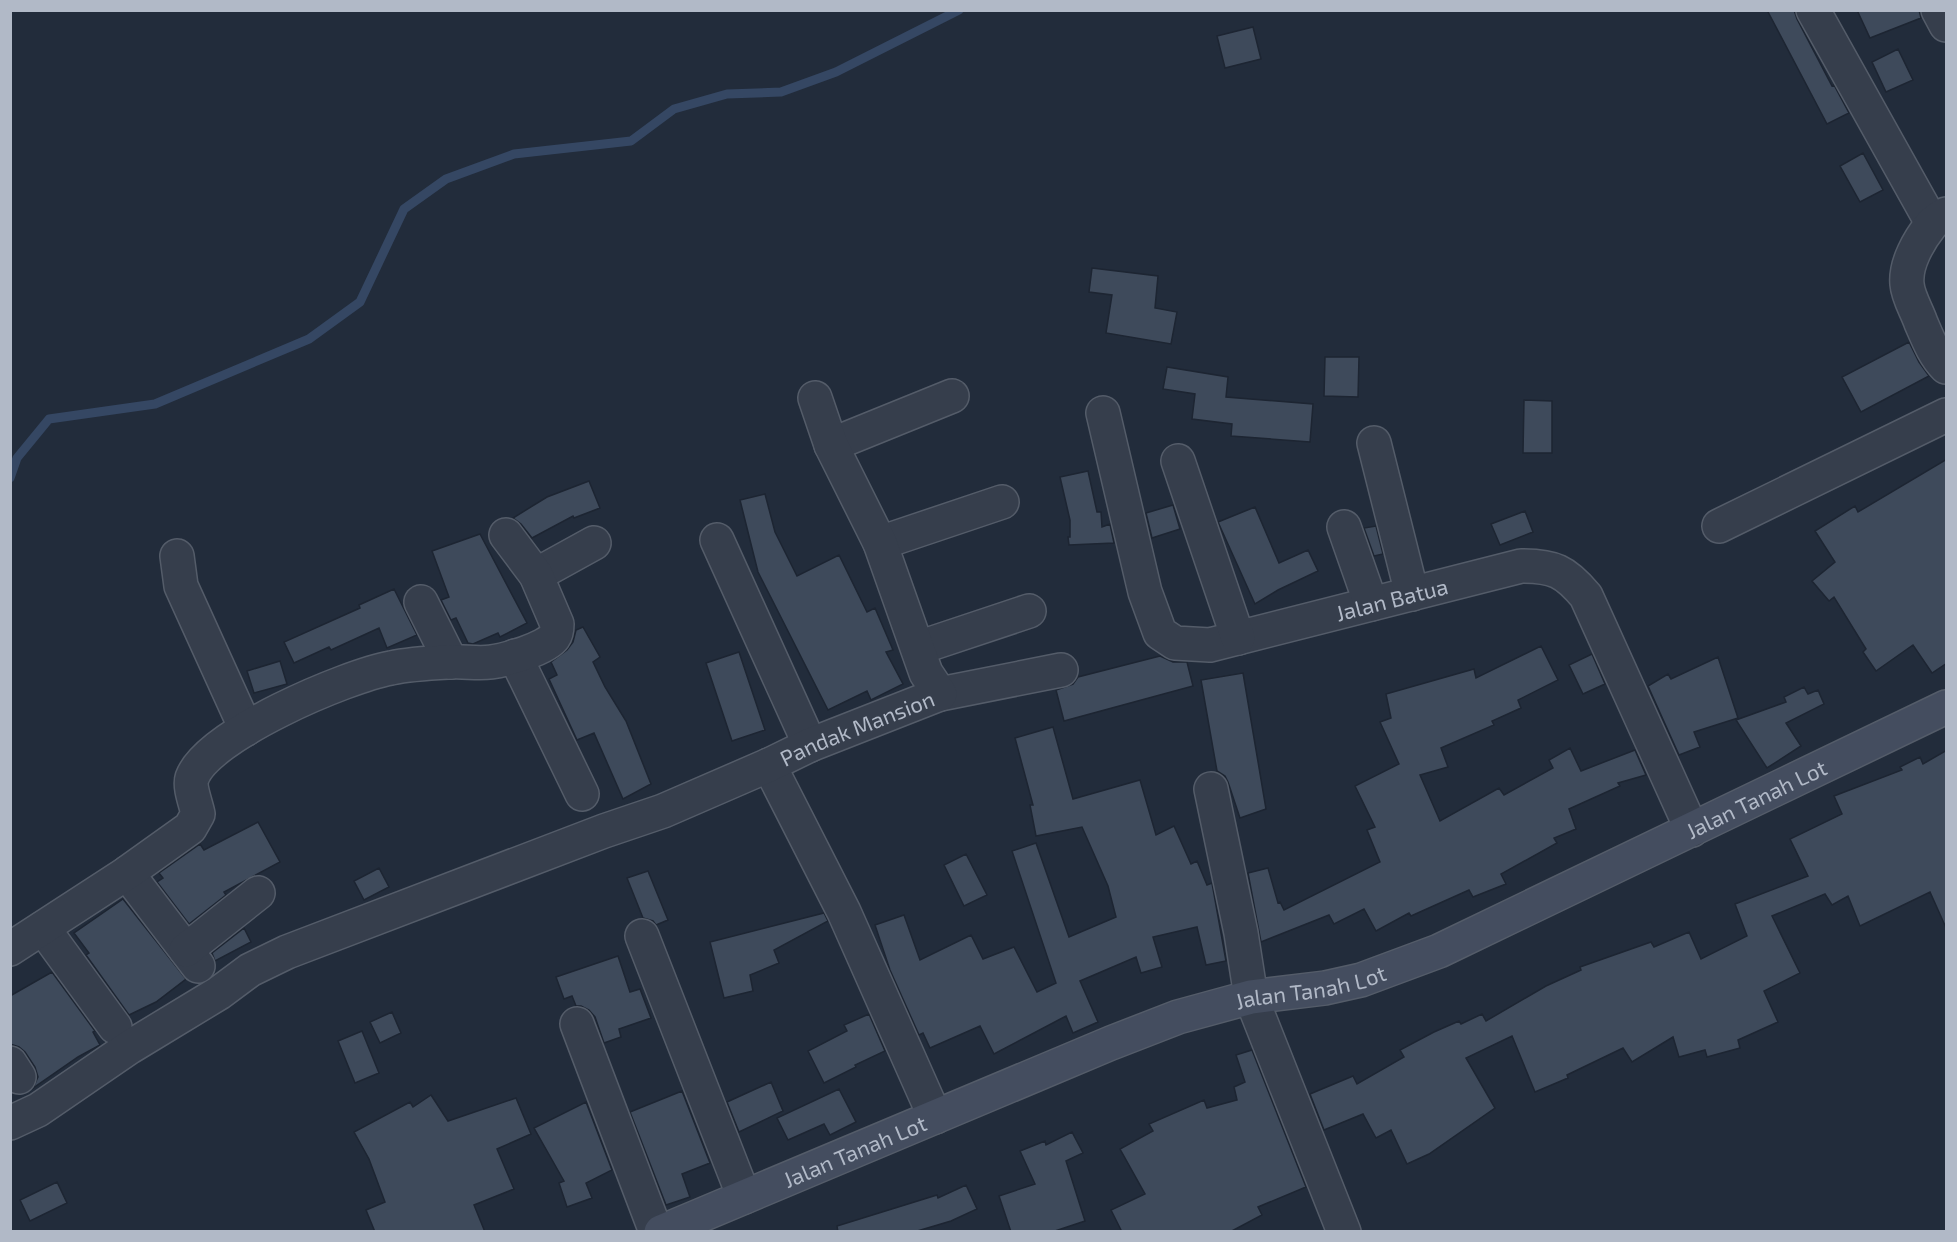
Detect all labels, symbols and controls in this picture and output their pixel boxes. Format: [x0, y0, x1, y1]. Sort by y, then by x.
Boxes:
street label: Jalan Batua [1333, 572, 1450, 626]
street label: Pandak Mansion [775, 685, 938, 771]
street label: Jalan Tanah Lot [1681, 754, 1830, 843]
street label: Jalan Tanah Lot [1232, 959, 1389, 1014]
street label: Jalan Tanah Lot [779, 1109, 930, 1192]

